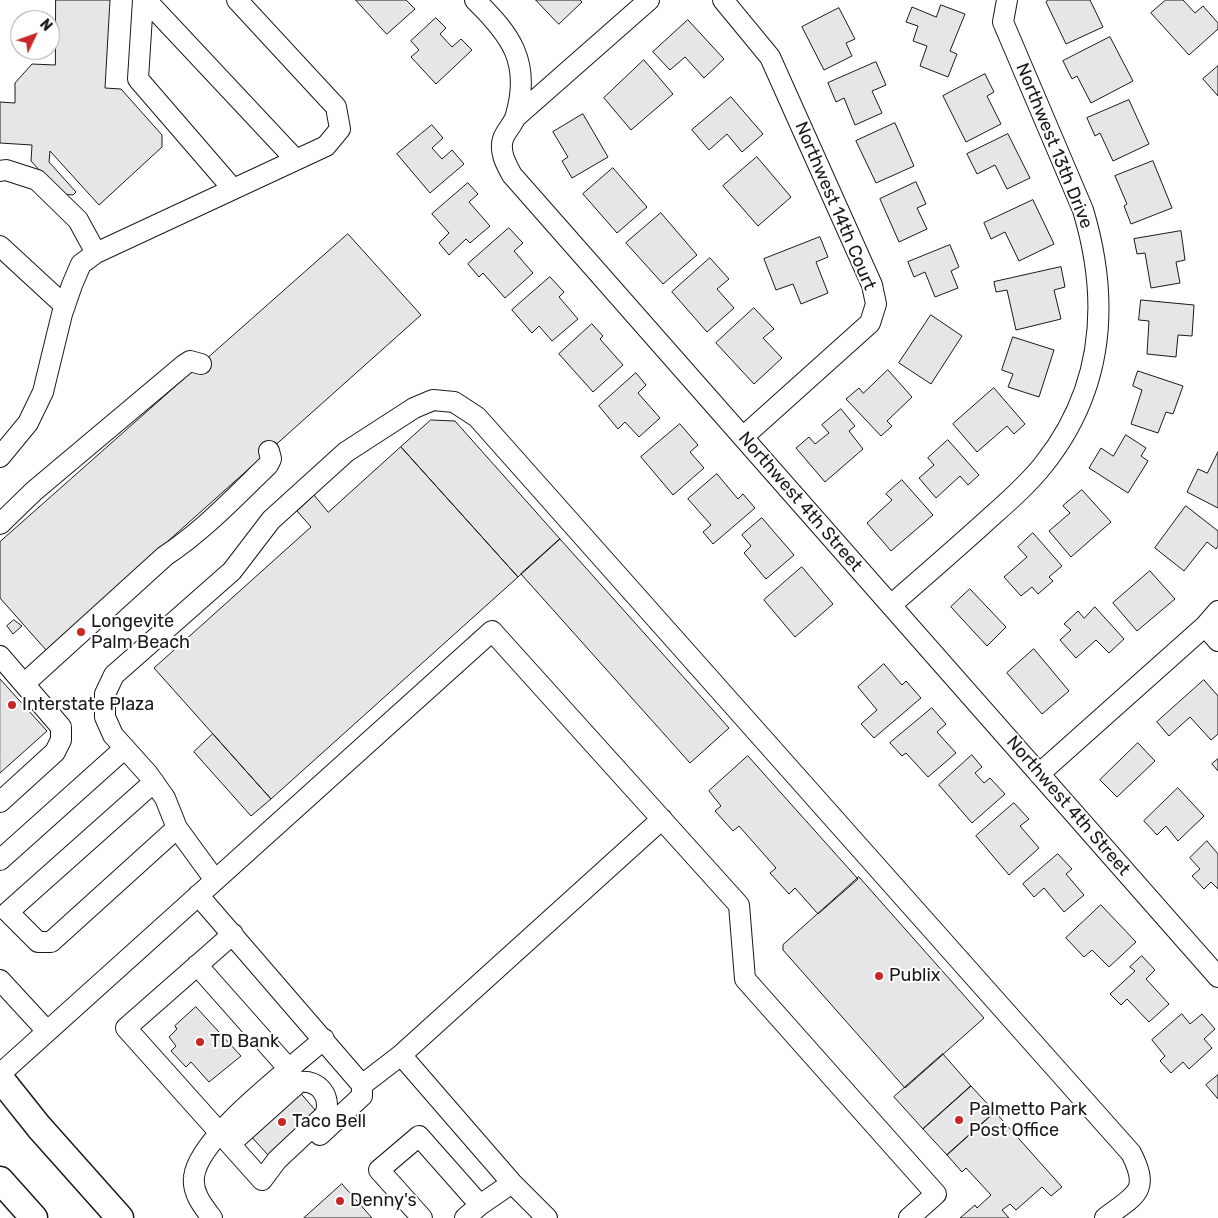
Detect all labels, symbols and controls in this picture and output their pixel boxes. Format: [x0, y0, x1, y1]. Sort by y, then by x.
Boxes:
north arrow [10, 10, 60, 60]
text: N [36, 16, 55, 35]
street label: Northwest 13th Drive [1011, 60, 1097, 232]
street label: Northwest 14th Court [790, 119, 880, 293]
street label: Northwest 4th Street [733, 428, 867, 576]
place label: Longevite Palm Beach [91, 611, 190, 654]
marker: Longevite Palm Beach [75, 626, 87, 638]
place label: Interstate Plaza [22, 694, 154, 716]
marker: Interstate Plaza [6, 699, 18, 711]
street label: Northwest 4th Street [1001, 732, 1135, 880]
place label: Publix [889, 965, 941, 987]
marker: Publix [873, 970, 885, 982]
place label: TD Bank [210, 1031, 279, 1053]
marker: TD Bank [194, 1036, 206, 1048]
place label: Palmetto Park Post Office [969, 1099, 1087, 1142]
place label: Taco Bell [292, 1111, 366, 1133]
marker: Palmetto Park Post Office [953, 1114, 965, 1126]
marker: Taco Bell [276, 1116, 288, 1128]
place label: Denny's [350, 1190, 417, 1212]
marker: Denny's [334, 1195, 346, 1207]

